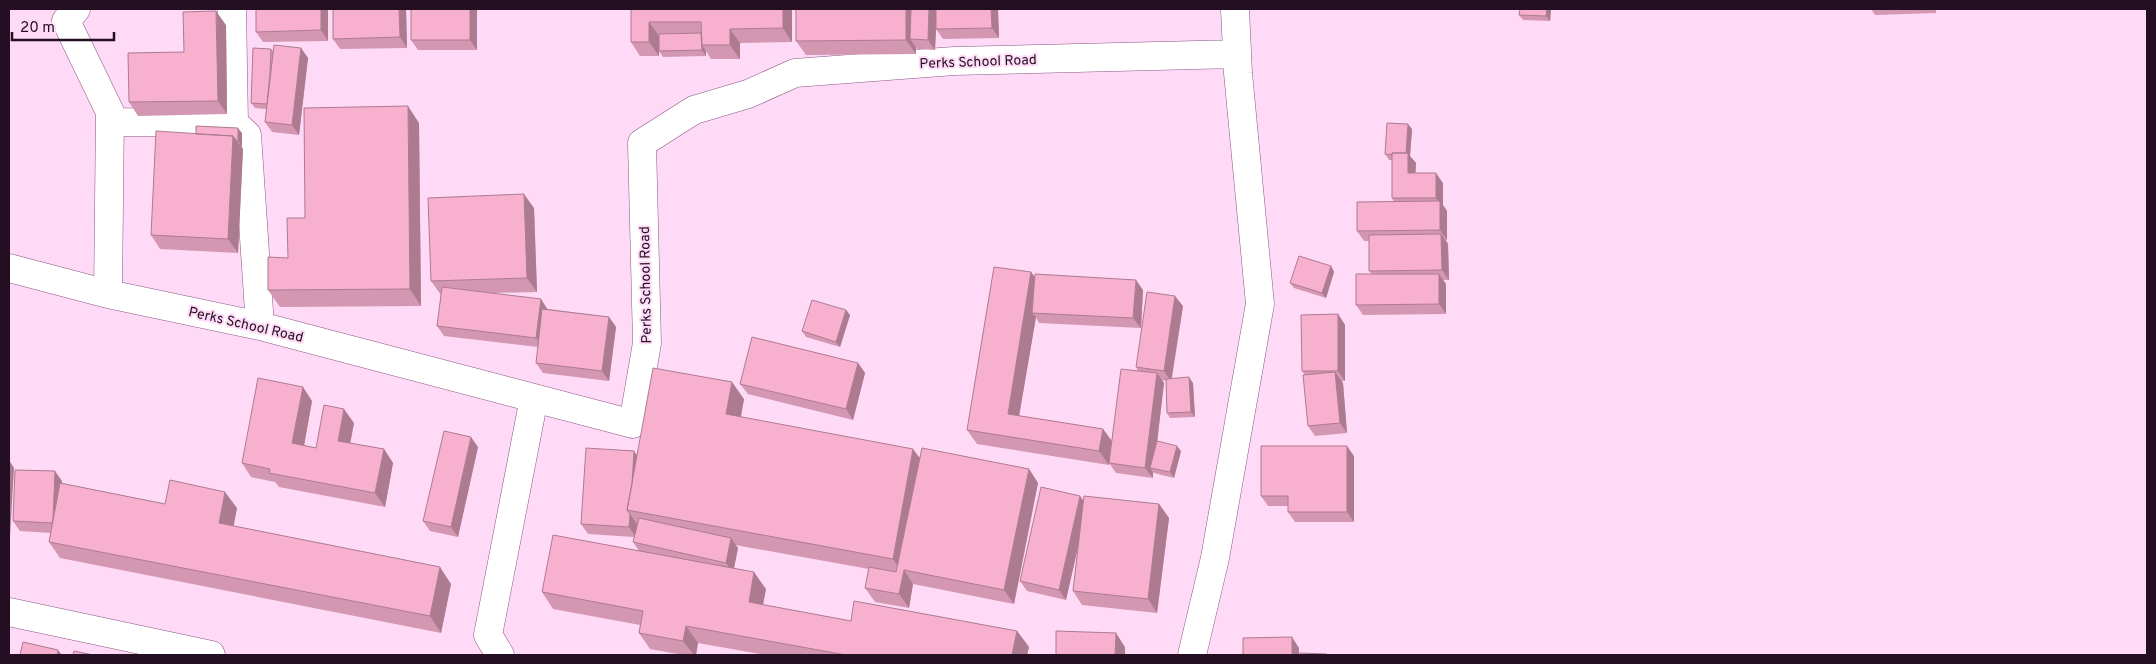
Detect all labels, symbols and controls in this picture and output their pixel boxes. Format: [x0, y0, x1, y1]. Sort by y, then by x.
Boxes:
scale bar [12, 10, 115, 42]
text: 20 m [20, 19, 55, 38]
street label: Perks School Road [919, 52, 1037, 73]
street label: Perks School Road [637, 226, 656, 344]
street label: Perks School Road [187, 304, 305, 347]

